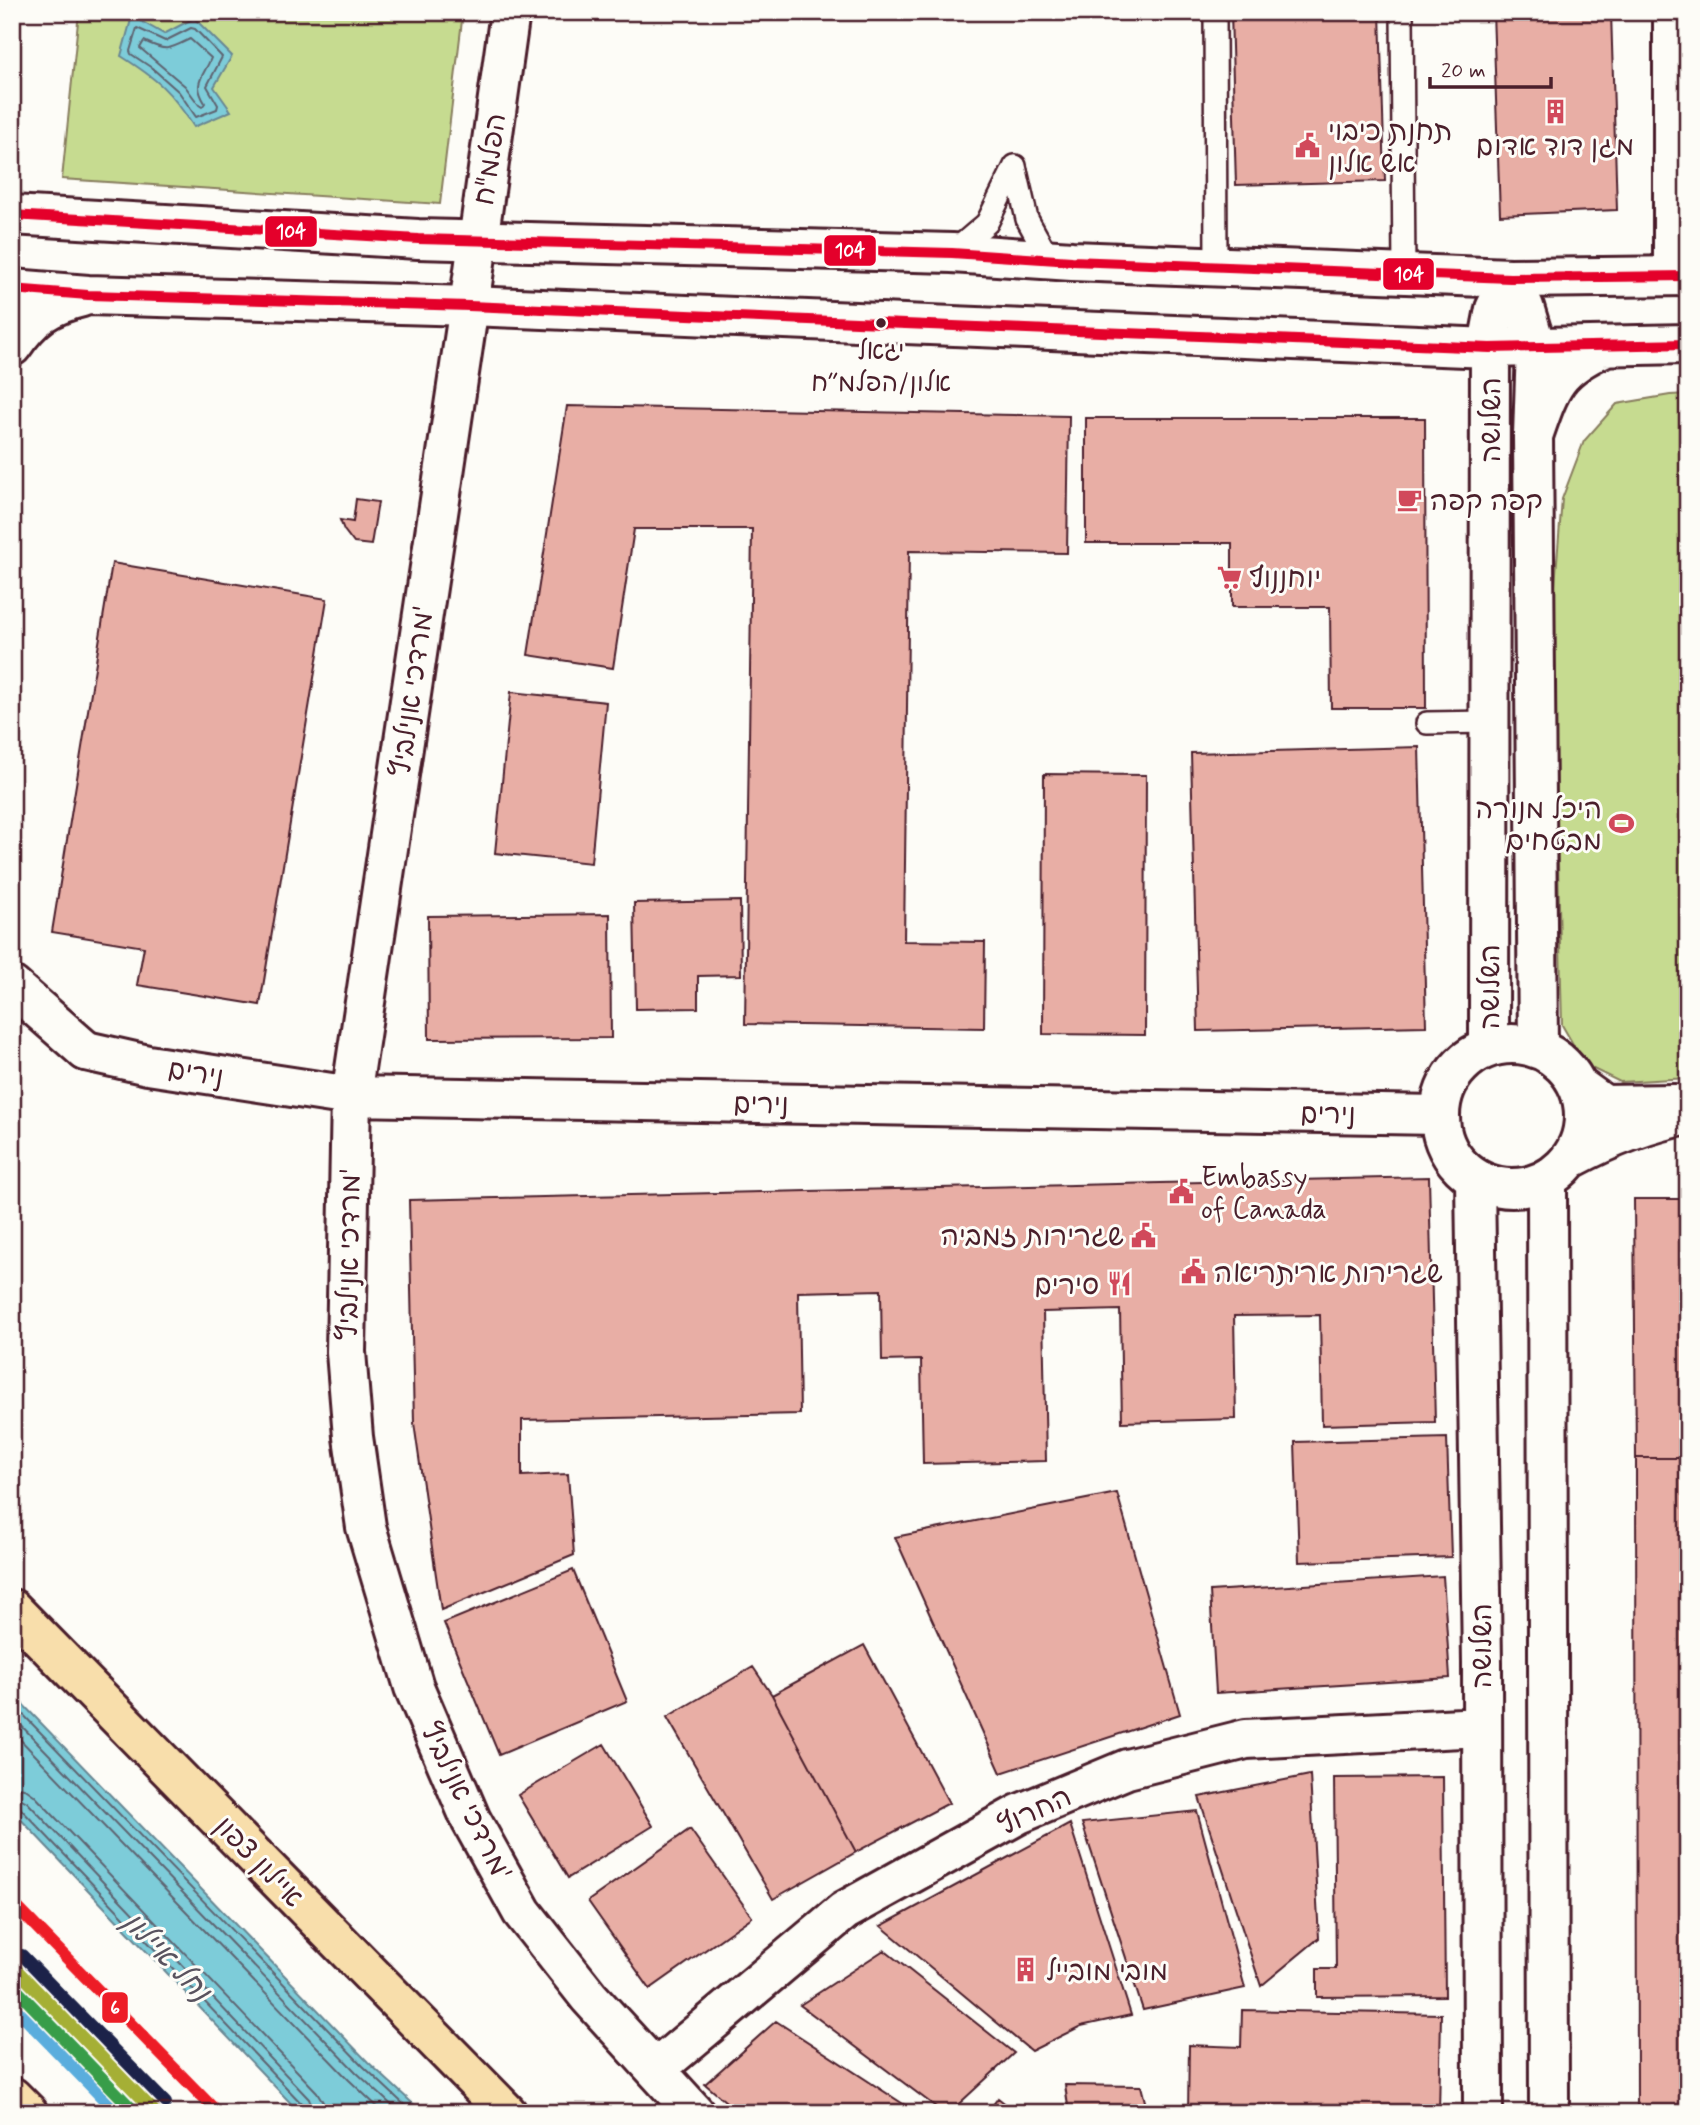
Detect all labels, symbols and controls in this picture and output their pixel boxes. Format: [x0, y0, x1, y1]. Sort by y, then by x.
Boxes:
scale bar [1430, 46, 1551, 90]
text: 20 m [1441, 57, 1486, 85]
building icon: מגן דוד אדום [1541, 97, 1569, 125]
street label: הפלמ"ח [467, 111, 516, 208]
place label: תחנת כיבוי אש אלון [1328, 114, 1452, 183]
place label: מגן דוד אדום [1476, 129, 1634, 166]
public building icon: תחנת כיבוי אש אלון [1294, 132, 1322, 160]
line badge: 104 [264, 215, 318, 248]
text: 104 [276, 220, 307, 245]
line badge: 104 [823, 234, 877, 267]
text: 104 [835, 239, 866, 264]
line badge: 104 [1382, 257, 1435, 291]
text: 104 [1394, 263, 1425, 288]
marker: יגאל אלון/הפלמ״ח [874, 316, 888, 330]
place label: יגאל אלון/הפלמ״ח [811, 335, 951, 401]
street label: השלושה [1474, 377, 1511, 463]
place label: קפה קפה [1430, 484, 1543, 521]
cafe icon: קפה קפה [1396, 486, 1424, 514]
place label: יוחננוף [1249, 561, 1321, 598]
supermarket icon: יוחננוף [1215, 563, 1243, 591]
street label: מרדכי אנילביץ' [383, 604, 444, 779]
place label: היכל מנורה מבטחים [1475, 792, 1602, 861]
sports icon: היכל מנורה מבטחים [1608, 810, 1636, 838]
street label: השלושה [1473, 944, 1510, 1030]
street label: נירים [165, 1052, 226, 1097]
street label: נירים [733, 1087, 789, 1124]
street label: נירים [1300, 1097, 1356, 1134]
place label: Embassy of Canada [1201, 1160, 1327, 1229]
street label: מרדכי אנילביץ' [331, 1168, 370, 1340]
public building icon: Embassy of Canada [1167, 1178, 1195, 1206]
place label: שגרירות זמביה [941, 1219, 1124, 1256]
public building icon: שגרירות זמביה [1130, 1221, 1158, 1249]
place label: שגרירות אריתריאה [1214, 1256, 1443, 1293]
public building icon: שגרירות אריתריאה [1180, 1258, 1208, 1286]
place label: סירים [1034, 1268, 1099, 1305]
restaurant icon: סירים [1105, 1270, 1133, 1298]
street label: השלושה [1465, 1603, 1502, 1689]
street label: מרדכי אנילביץ' [410, 1717, 519, 1888]
street label: החרוץ [992, 1779, 1078, 1845]
street label: איילון צפון [205, 1809, 311, 1916]
water label: נחל איילון [113, 1903, 220, 2012]
place label: מובי מובייל [1046, 1954, 1168, 1991]
building icon: מובי מובייל [1012, 1956, 1040, 1984]
line badge: 6 [101, 1991, 129, 2024]
text: 6 [110, 1996, 120, 2021]

